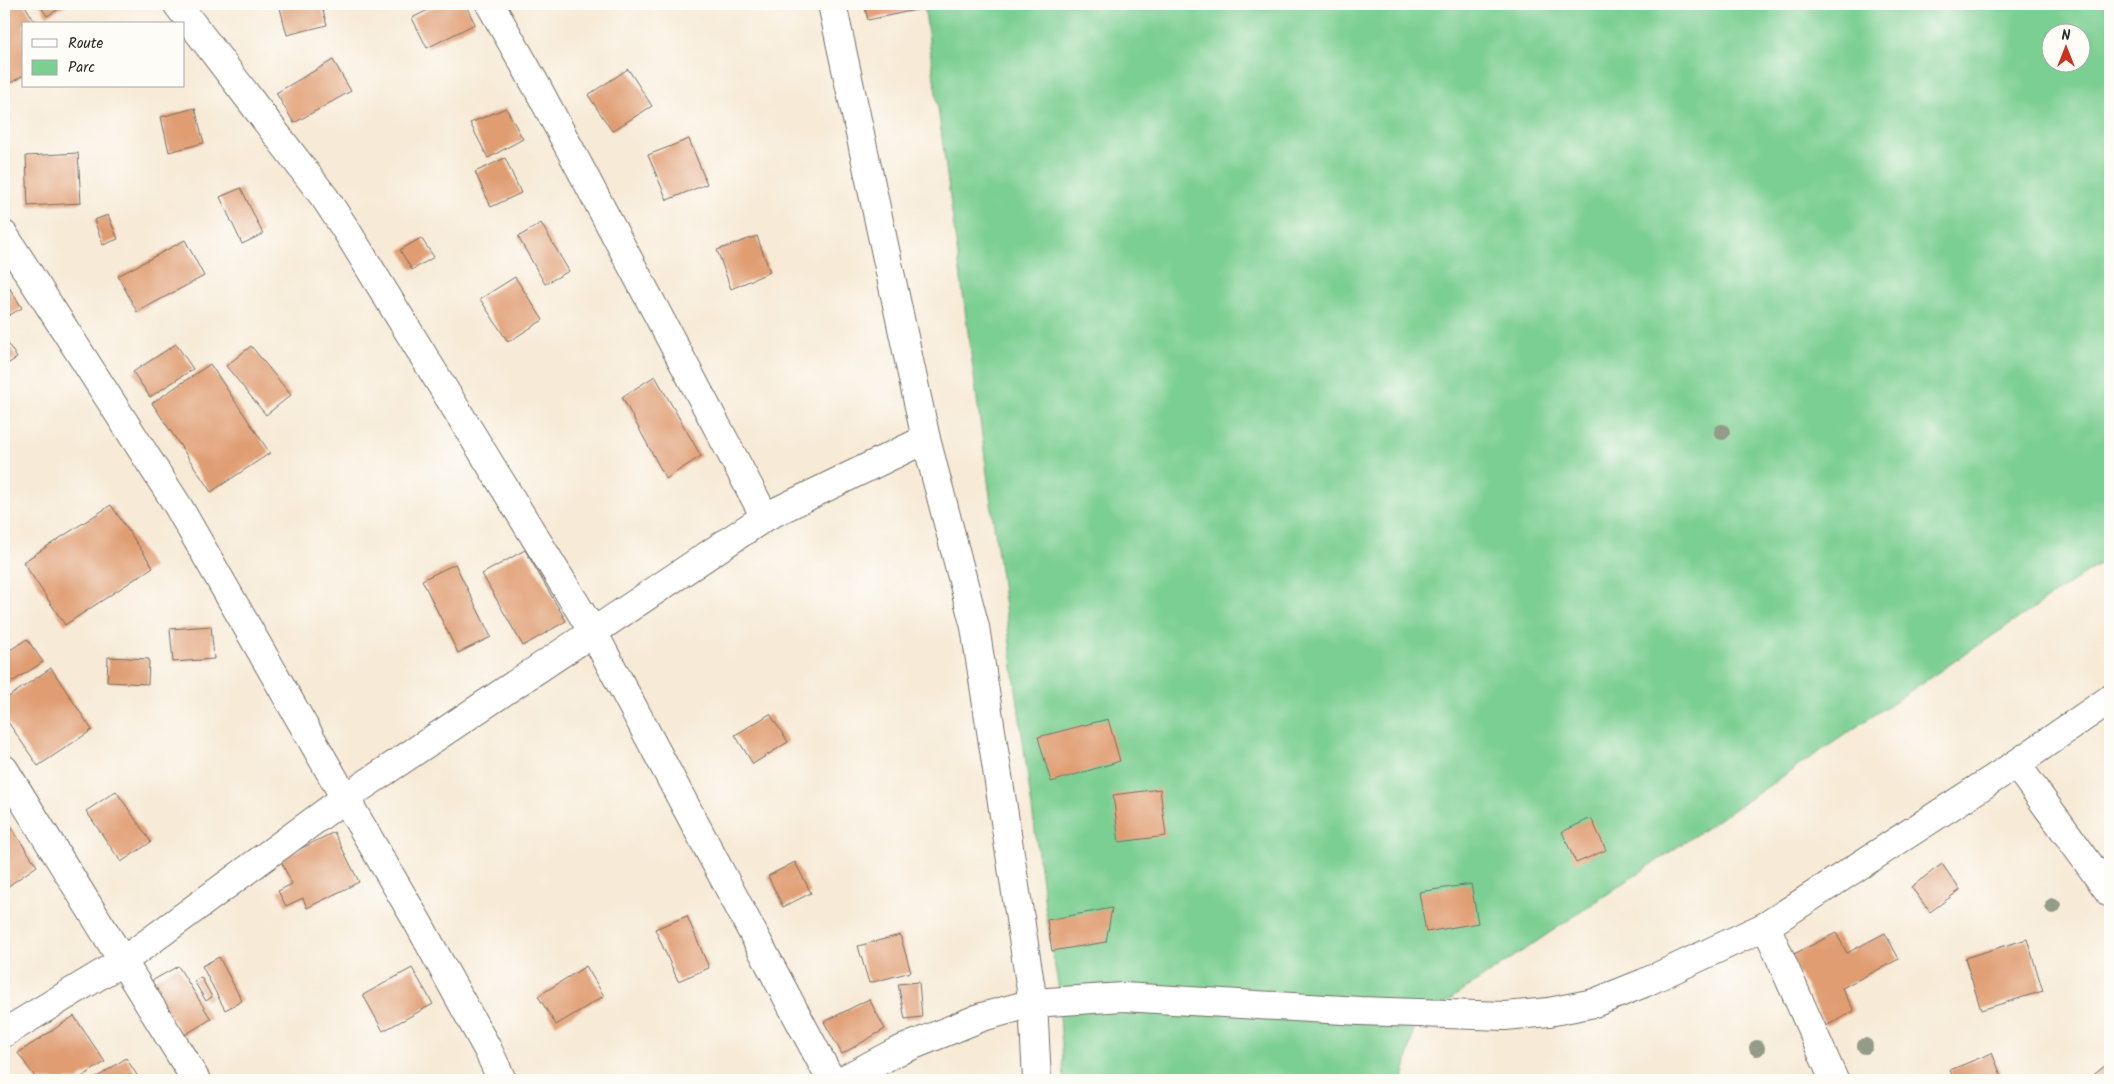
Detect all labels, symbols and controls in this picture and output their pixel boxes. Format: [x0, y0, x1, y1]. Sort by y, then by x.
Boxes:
legend [22, 22, 185, 88]
north arrow [2042, 22, 2092, 72]
text: N [2062, 25, 2071, 47]
text: Route [68, 32, 104, 56]
text: Parc [68, 56, 95, 80]

